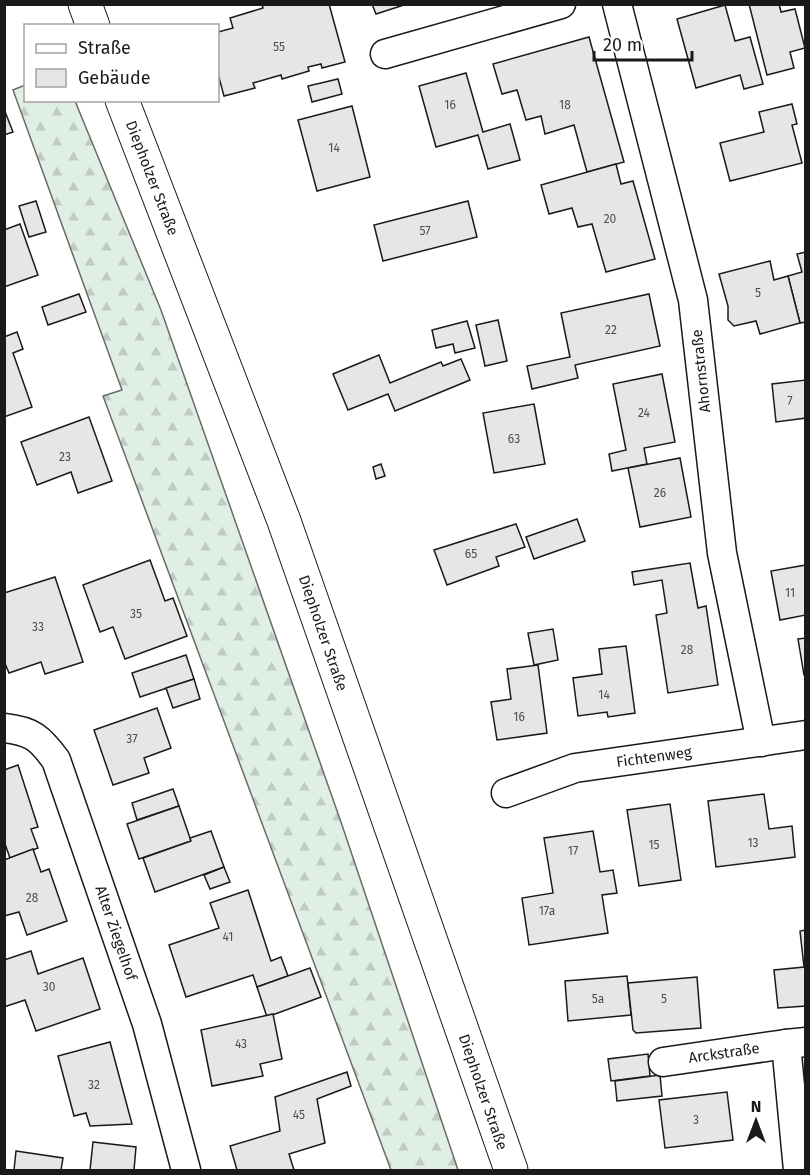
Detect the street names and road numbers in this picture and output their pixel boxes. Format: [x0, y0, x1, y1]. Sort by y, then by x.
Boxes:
street label: Diepholzer Straße [122, 118, 182, 238]
street label: Ahornstraße [688, 328, 714, 414]
street label: Diepholzer Straße [295, 573, 351, 693]
street label: Fichtenweg [615, 743, 693, 771]
street label: Alter Ziegelhof [91, 883, 141, 984]
street label: Diepholzer Straße [455, 1032, 511, 1152]
street label: Arckstraße [687, 1039, 761, 1067]

